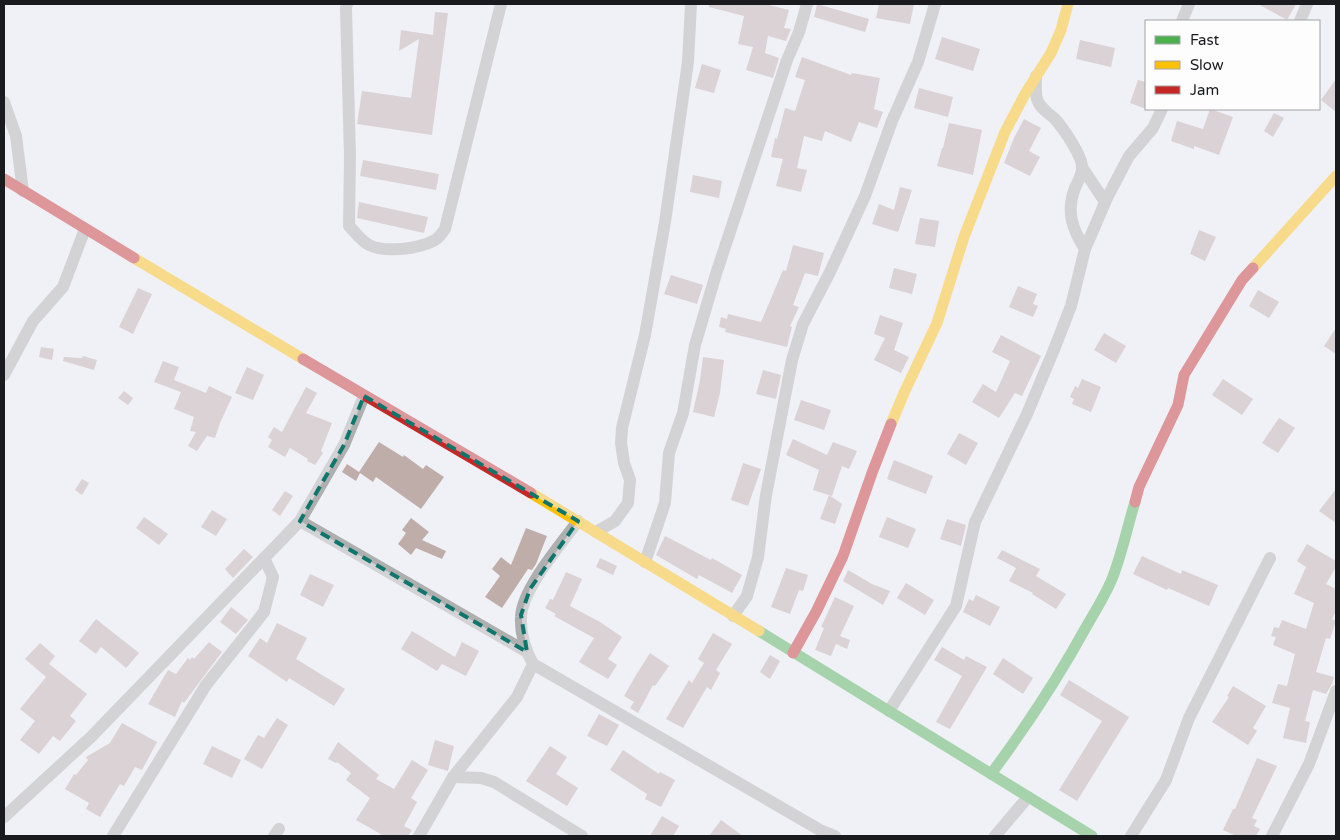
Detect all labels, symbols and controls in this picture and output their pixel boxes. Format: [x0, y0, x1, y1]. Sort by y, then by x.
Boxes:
legend [1145, 20, 1320, 110]
text: Fast [1190, 31, 1220, 49]
text: Slow [1190, 56, 1224, 74]
text: Jam [1190, 81, 1219, 99]

